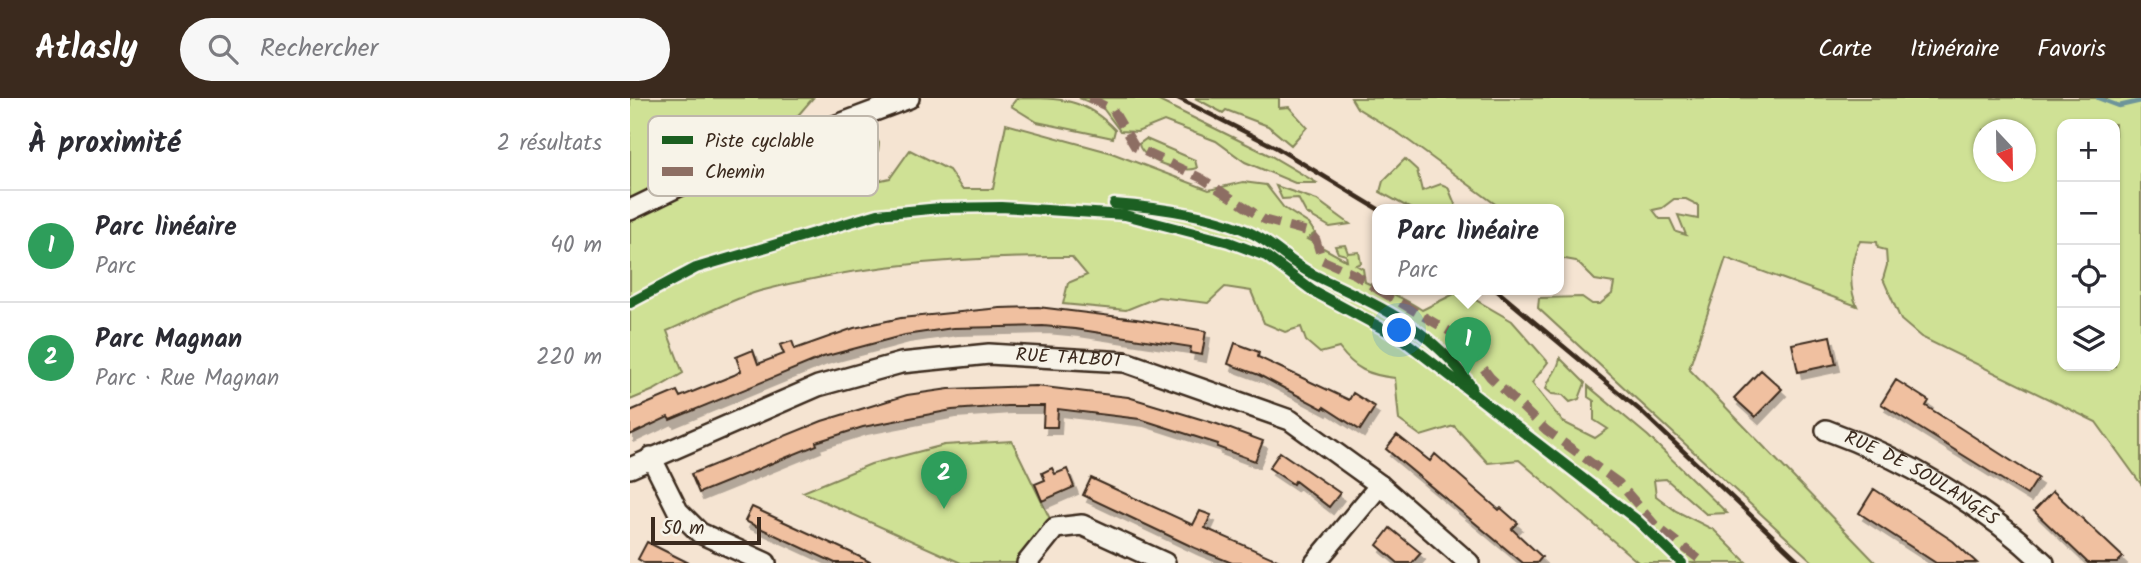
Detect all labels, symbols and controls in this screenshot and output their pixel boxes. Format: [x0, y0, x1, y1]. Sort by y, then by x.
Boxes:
search box [180, 18, 670, 81]
text: Atlasly [35, 23, 138, 76]
text: Rechercher [260, 28, 378, 70]
icon: search [204, 30, 242, 68]
text: Carte [1818, 30, 1872, 69]
text: Itinéraire [1910, 30, 1999, 69]
text: Favoris [2037, 30, 2106, 69]
legend [648, 116, 878, 196]
north arrow [1973, 119, 2036, 182]
map controls [2057, 119, 2120, 371]
button: + [2057, 119, 2120, 182]
text: À proximité [28, 120, 181, 168]
text: 2 résultats [497, 126, 602, 162]
text: Piste cyclable [705, 127, 814, 157]
text: Chemin [705, 158, 765, 188]
button: − [2057, 182, 2120, 245]
popup [1372, 204, 1564, 295]
text: Parc linéaire [95, 207, 237, 249]
text: Parc linéaire [1397, 211, 1539, 253]
text: 1 [48, 228, 54, 264]
text: 40 m [550, 228, 602, 264]
button: locate [2057, 245, 2120, 308]
text: Parc [95, 249, 136, 285]
text: Parc [1397, 253, 1438, 289]
button: layers [2057, 308, 2120, 371]
your location [1382, 313, 1416, 347]
pin: 1 [1445, 317, 1491, 375]
text: Parc Magnan [95, 319, 242, 361]
text: 2 [44, 340, 58, 376]
text: 220 m [536, 340, 602, 376]
street label: RUE TALBOT [1015, 341, 1125, 377]
text: Parc · Rue Magnan [95, 361, 279, 397]
street label: RUE DE SOULANGES [1839, 423, 2004, 534]
pin: 2 [921, 451, 967, 509]
scale bar [651, 514, 761, 546]
text: 50 m [662, 514, 704, 544]

